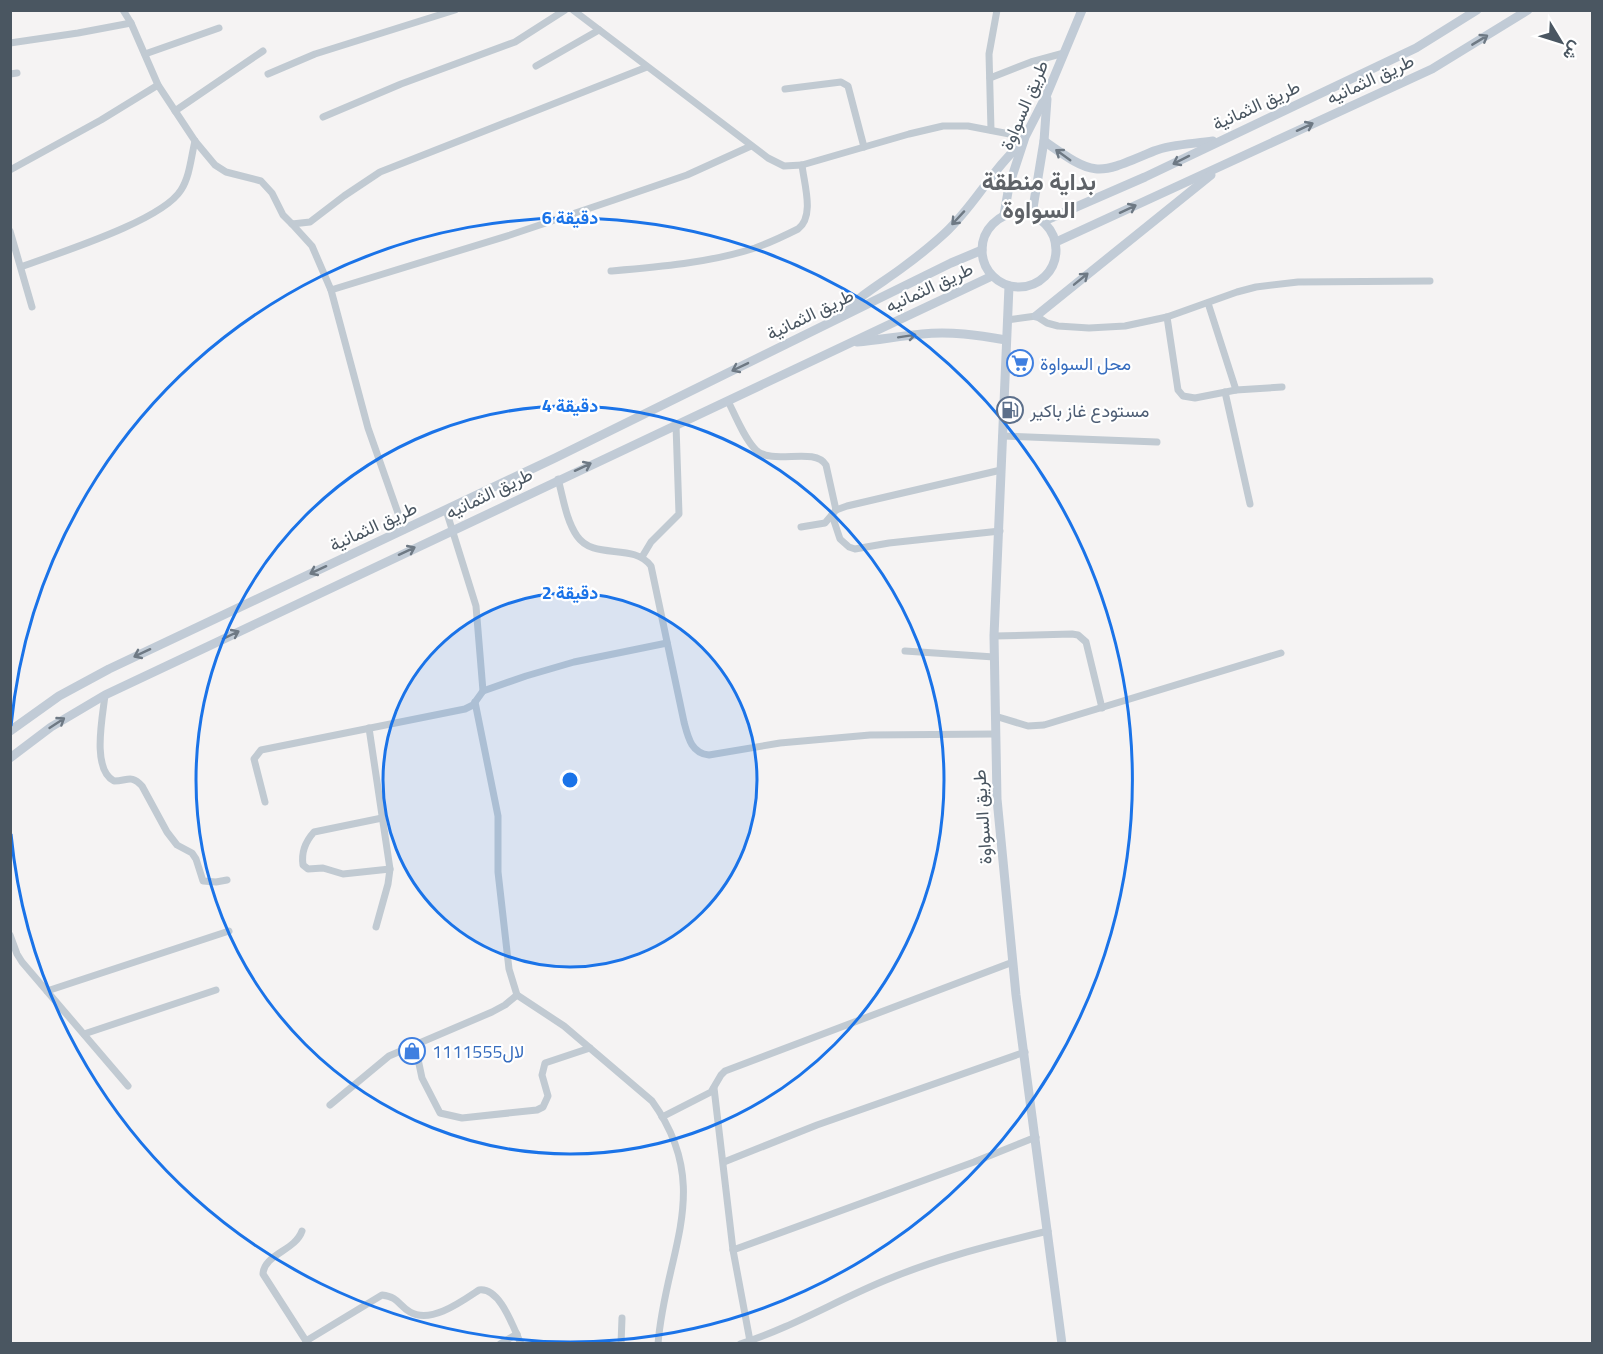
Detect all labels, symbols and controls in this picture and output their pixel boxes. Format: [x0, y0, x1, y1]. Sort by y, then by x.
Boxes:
north arrow [1531, 12, 1591, 72]
one-way arrow [1471, 34, 1488, 46]
text: ش [1557, 36, 1588, 66]
street label: طريق الثمانيه [1322, 47, 1418, 111]
street label: طريق السواوة [993, 56, 1055, 154]
street label: طريق الثمانية [1208, 73, 1304, 137]
one-way arrow [1296, 121, 1314, 132]
one-way arrow [1056, 149, 1072, 161]
one-way arrow [1173, 154, 1191, 166]
district label: بداية منطقة السواوة [982, 163, 1096, 227]
one-way arrow [1119, 203, 1137, 214]
text: 6 دقيقة [542, 204, 598, 231]
one-way arrow [951, 211, 966, 226]
street label: طريق الثمانيه [881, 255, 977, 319]
one-way arrow [1073, 273, 1089, 286]
street label: طريق الثمانية [762, 281, 858, 347]
one-way arrow [896, 331, 916, 342]
supermarket icon: محل السواوة [1005, 348, 1035, 378]
place label: محل السواوة [1040, 350, 1131, 377]
one-way arrow [731, 361, 749, 373]
text: 4 دقيقة [542, 392, 598, 419]
fuel station icon: مستودع غاز باكير [995, 395, 1025, 425]
place label: مستودع غاز باكير [1029, 397, 1149, 424]
street label: طريق الثمانيه [441, 460, 537, 526]
one-way arrow [573, 460, 591, 472]
street label: طريق الثمانية [325, 494, 421, 558]
one-way arrow [397, 545, 415, 557]
one-way arrow [310, 565, 328, 577]
text: 2 دقيقة [542, 579, 598, 606]
one-way arrow [221, 628, 239, 640]
one-way arrow [134, 648, 152, 660]
one-way arrow [49, 717, 66, 730]
street label: طريق السواوة [965, 769, 999, 865]
centre of rings [560, 770, 580, 790]
shop icon: 1111555لال [397, 1036, 427, 1066]
place label: 1111555لال [432, 1038, 524, 1065]

